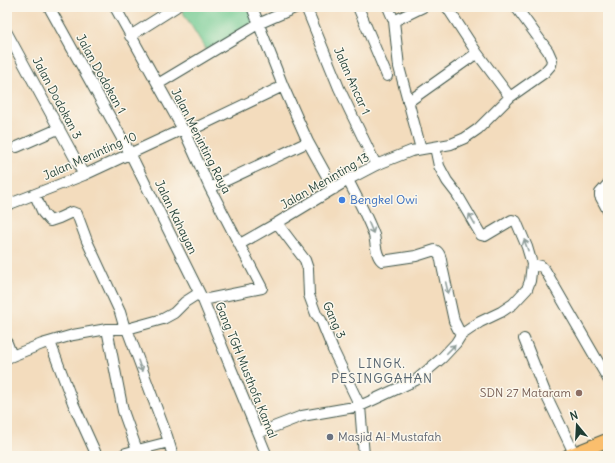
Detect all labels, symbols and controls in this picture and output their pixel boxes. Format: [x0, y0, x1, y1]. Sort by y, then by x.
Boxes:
street label: Jalan Dodokan 1 [73, 31, 130, 116]
street label: Jalan Ancar 1 [331, 45, 374, 117]
street label: Jalan Dodokan 3 [29, 54, 85, 142]
street label: Jalan Meninting Raya [168, 86, 235, 196]
street label: Jalan Meninting 10 [41, 128, 139, 183]
street label: Jalan Meninting 13 [278, 149, 372, 212]
street label: Jalan Kahayan [152, 177, 201, 256]
place label: Bengkel Owi [350, 192, 417, 207]
marker: Bengkel Owi [337, 195, 347, 205]
one-way arrow [468, 214, 476, 226]
one-way arrow [368, 222, 375, 234]
one-way arrow [522, 238, 529, 251]
one-way arrow [443, 281, 451, 294]
street label: Gang 3 [320, 299, 349, 341]
street label: Gang TGH Musthofa Kamal [212, 300, 281, 440]
one-way arrow [446, 344, 455, 354]
district label: LINGK. PESINGGAHAN [331, 355, 433, 387]
one-way arrow [137, 359, 144, 372]
place label: SDN 27 Mataram [480, 385, 571, 400]
marker: SDN 27 Mataram [574, 388, 584, 398]
north arrow [557, 405, 597, 445]
text: N [568, 408, 580, 423]
place label: Masjid Al-Mustafah [338, 429, 441, 444]
marker: Masjid Al-Mustafah [325, 432, 335, 442]

